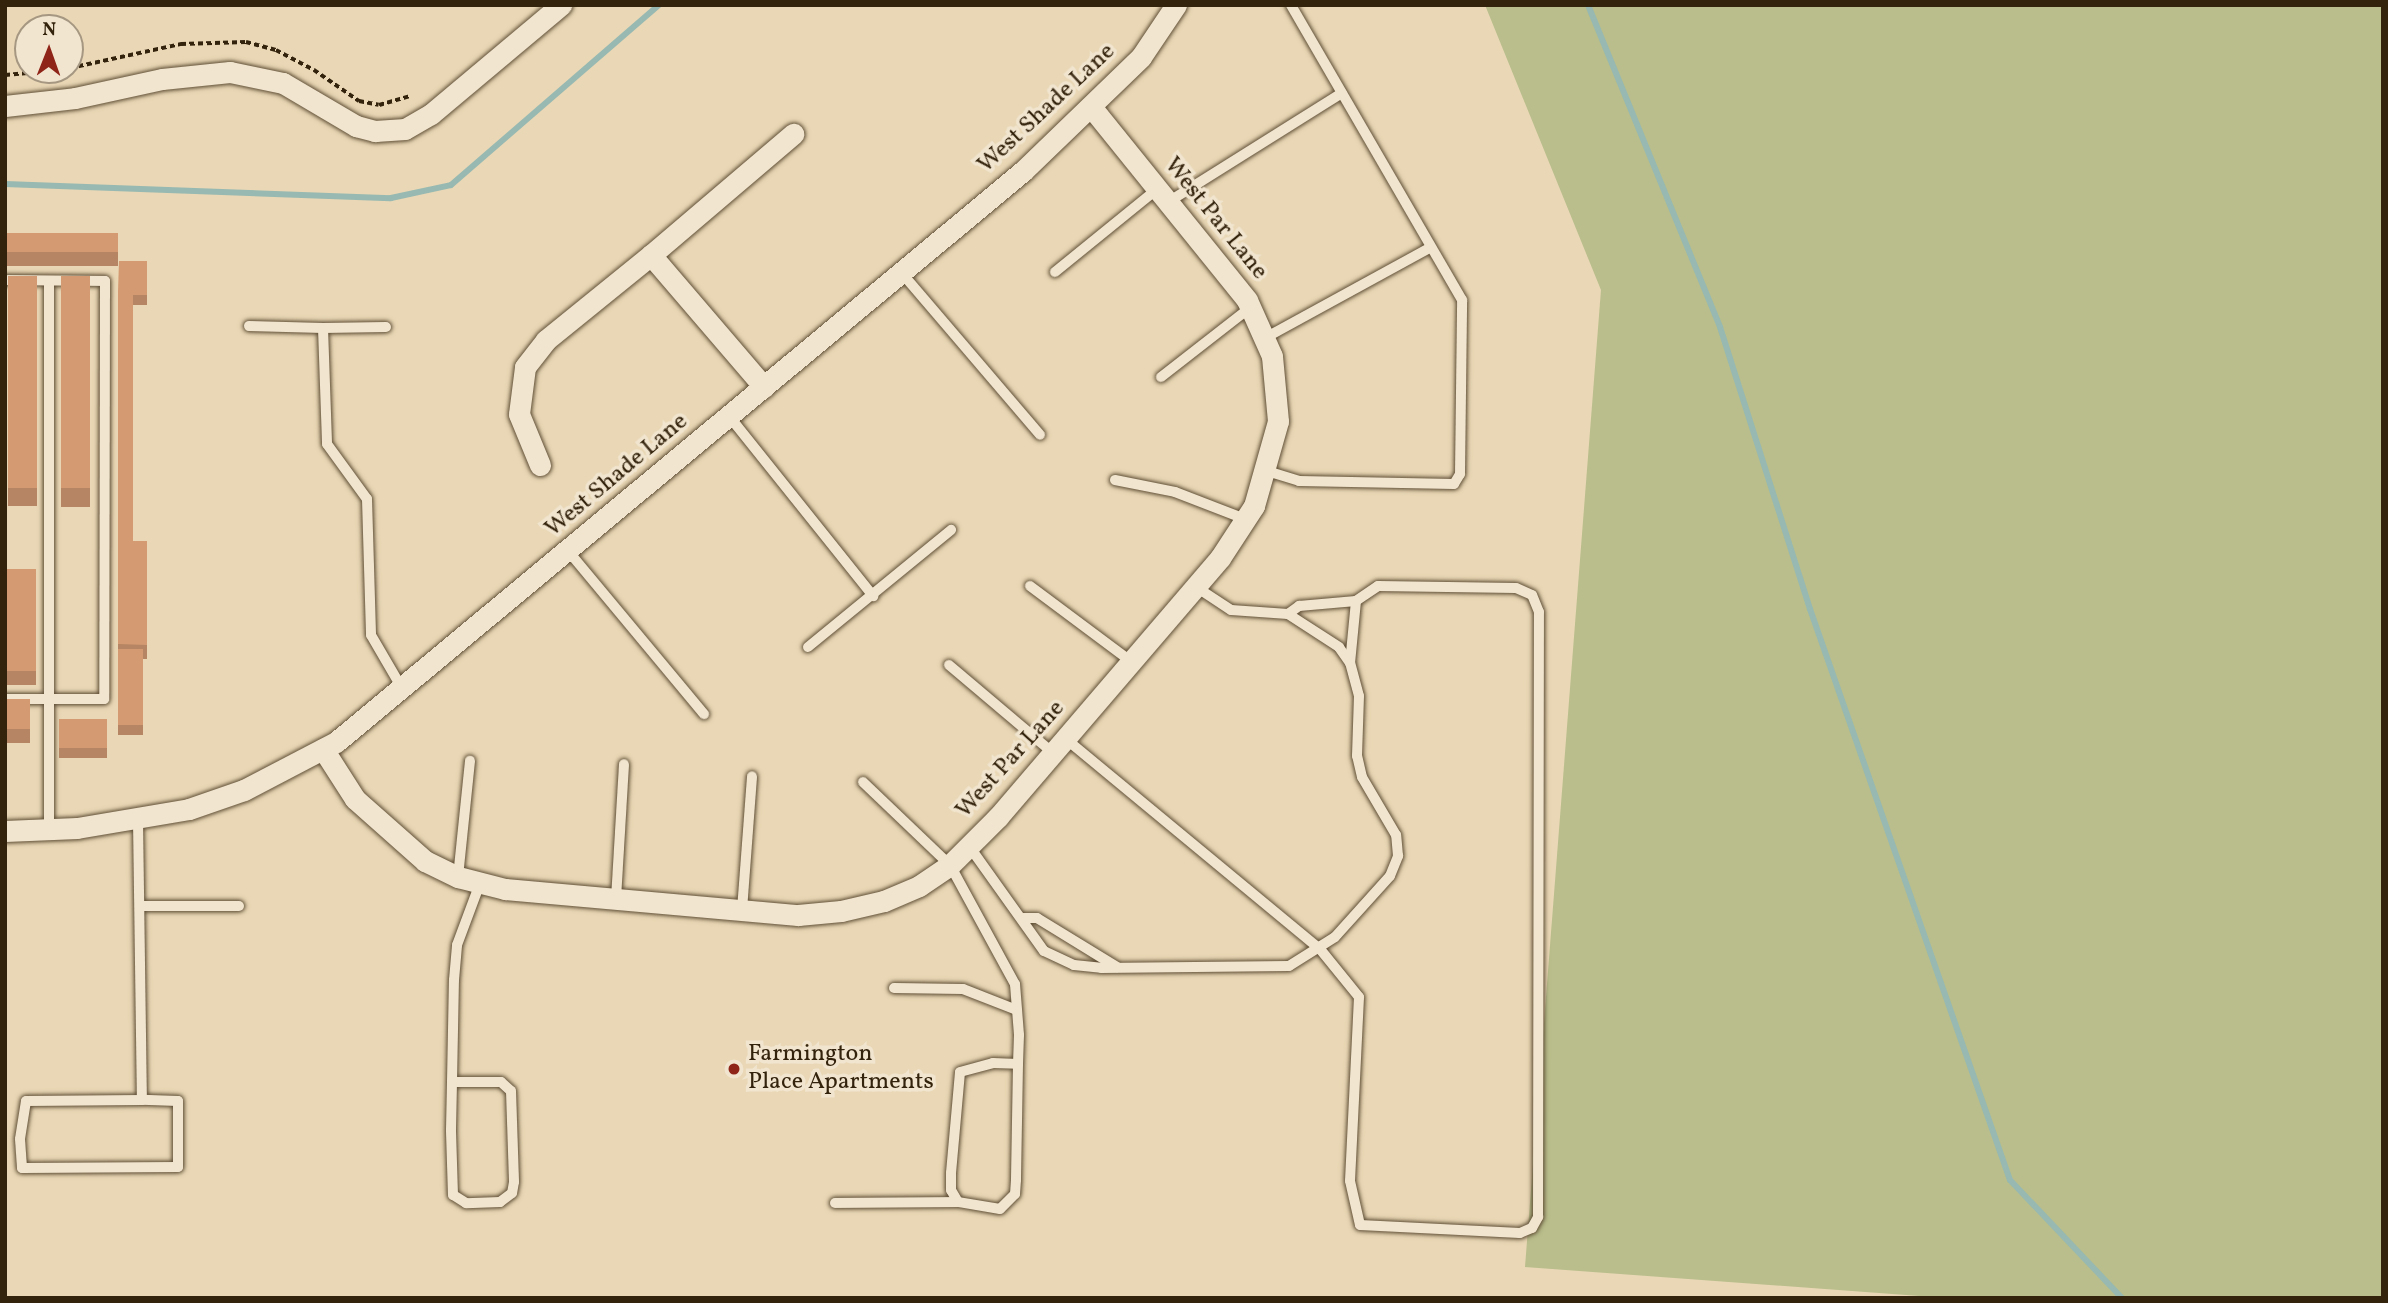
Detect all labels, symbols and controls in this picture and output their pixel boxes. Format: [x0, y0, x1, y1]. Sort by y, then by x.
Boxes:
north arrow [14, 14, 84, 84]
text: N [42, 17, 56, 43]
street label: West Shade Lane [972, 38, 1122, 180]
street label: West Par Lane [1157, 152, 1273, 286]
street label: West Shade Lane [540, 408, 694, 544]
street label: West Par Lane [950, 695, 1072, 825]
place label: Farmington Place Apartments [748, 1041, 934, 1097]
marker: Farmington Place Apartments [726, 1061, 742, 1077]

